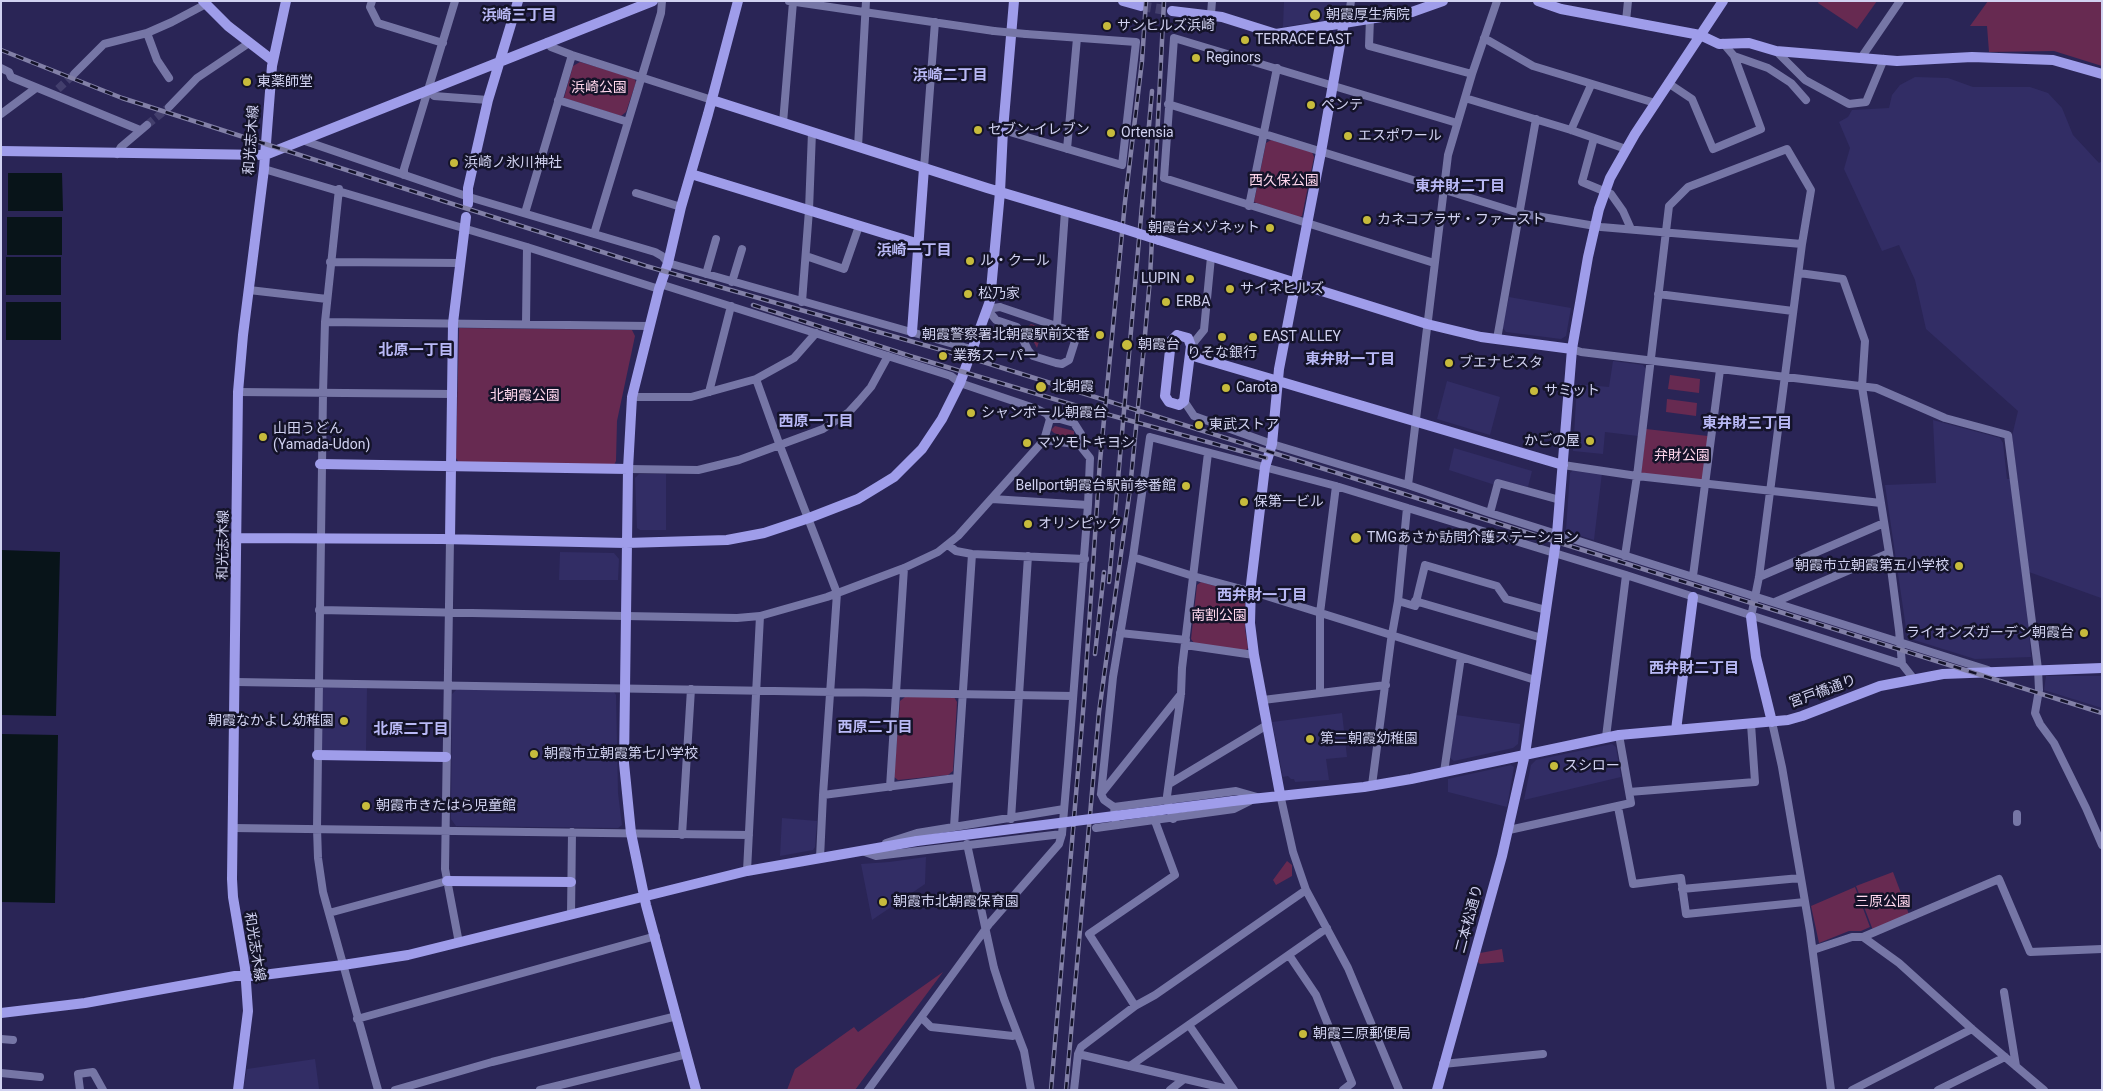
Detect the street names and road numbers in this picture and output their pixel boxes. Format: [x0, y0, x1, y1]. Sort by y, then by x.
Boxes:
street label: 和光志木線 [241, 104, 263, 176]
street label: 和光志木線 [215, 510, 233, 580]
street label: 宮戸橋通り [1787, 672, 1859, 712]
street label: 二本松通り [1453, 883, 1487, 955]
street label: 和光志木線 [240, 911, 268, 983]

